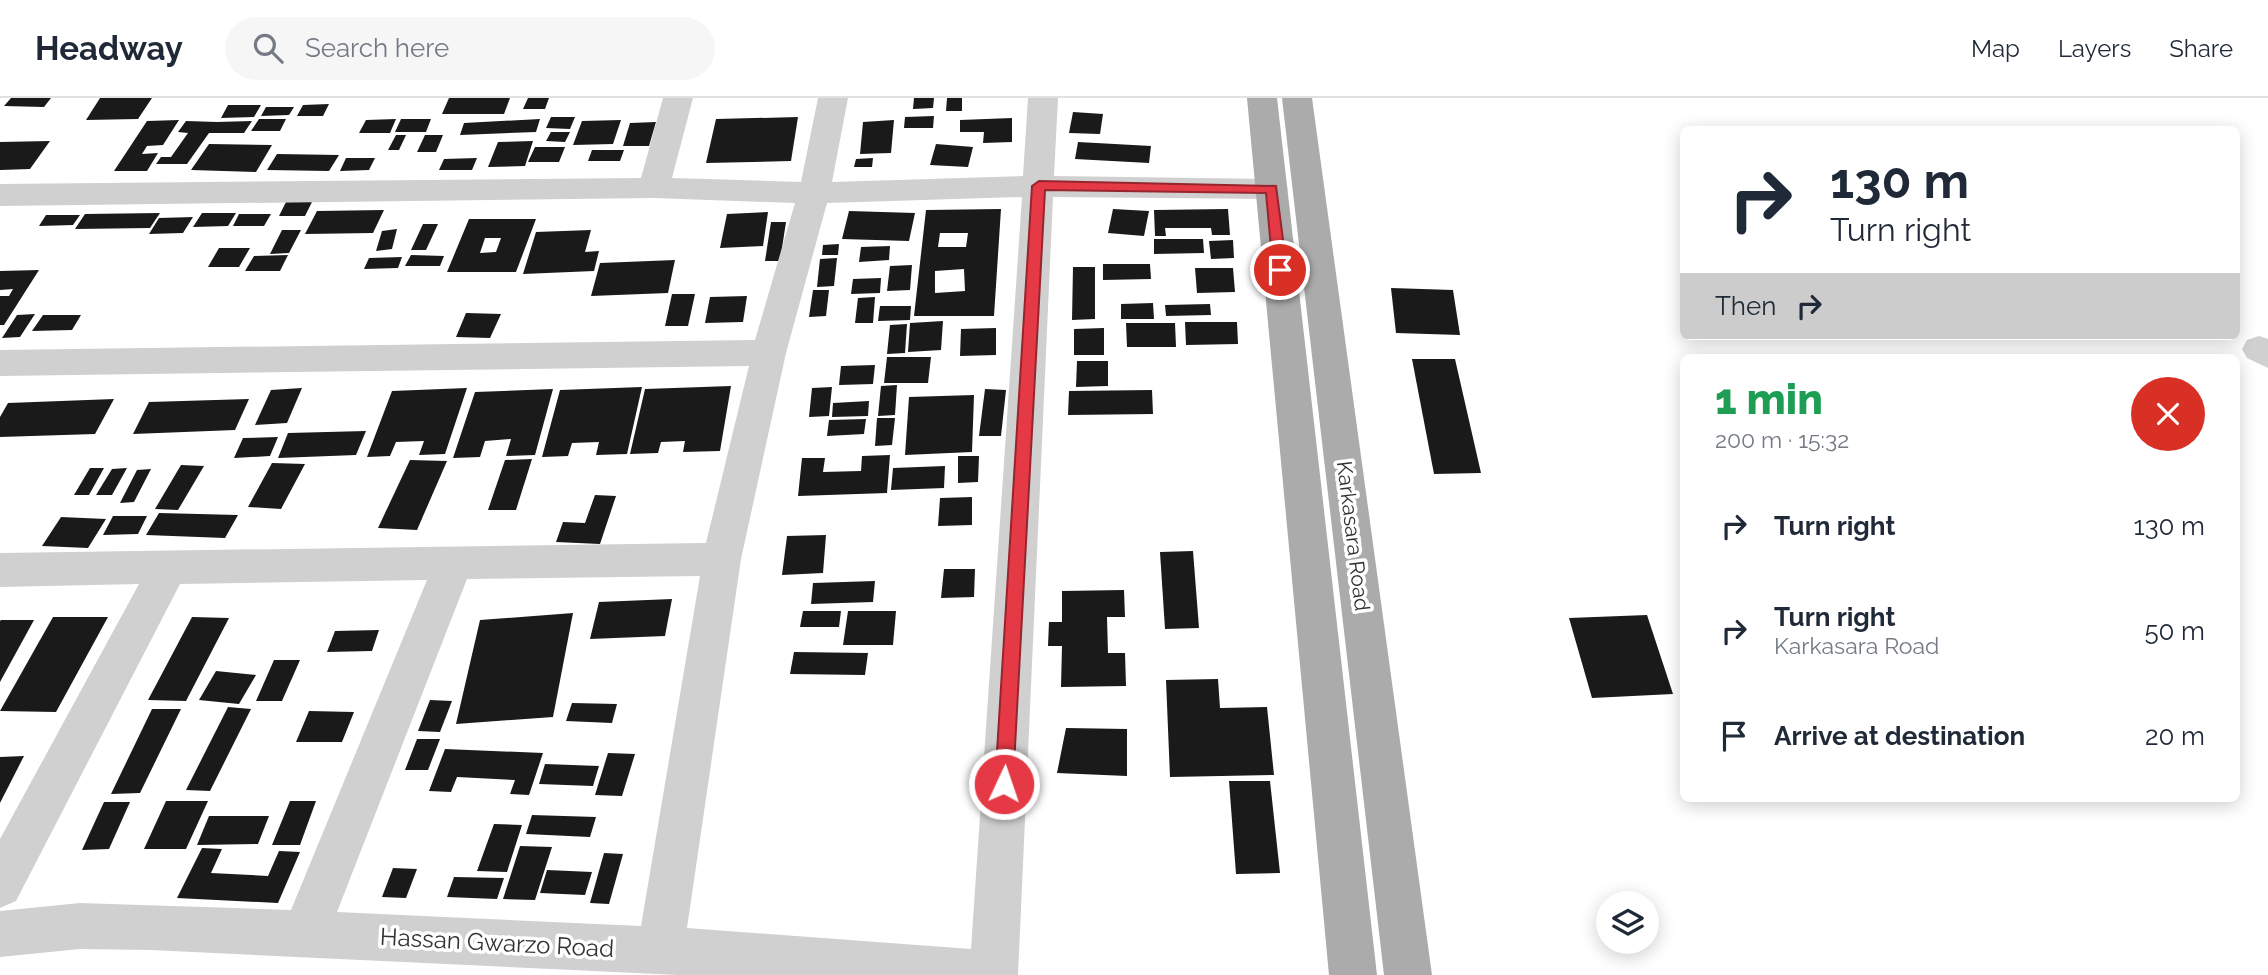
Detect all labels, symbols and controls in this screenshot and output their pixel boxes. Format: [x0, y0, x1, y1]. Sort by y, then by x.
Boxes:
search box [225, 17, 715, 80]
text: Headway [35, 29, 183, 68]
icon: search [249, 29, 287, 67]
text: Search here [305, 33, 449, 63]
text: Map [1971, 34, 2020, 63]
text: Layers [2058, 34, 2131, 63]
text: Share [2169, 34, 2233, 63]
text: 130 m [1830, 152, 1969, 209]
icon: right [1715, 154, 1806, 245]
text: Turn right [1830, 211, 1971, 248]
pin [1250, 240, 1310, 300]
icon: arrive [1261, 251, 1299, 289]
icon: right [1790, 287, 1828, 325]
text: Then [1715, 291, 1776, 321]
text: 1 min [1715, 375, 1823, 424]
button: close [2131, 377, 2205, 451]
text: 200 m · 15:32 [1715, 426, 1849, 453]
street label: Karkasara Road [1332, 460, 1375, 612]
icon: right [1715, 507, 1753, 545]
text: Turn right [1774, 511, 1895, 541]
text: 130 m [2134, 511, 2205, 541]
text: Turn right [1774, 602, 1895, 632]
icon: right [1715, 612, 1753, 650]
text: 50 m [2144, 616, 2205, 646]
text: Karkasara Road [1774, 632, 1939, 659]
icon: arrive [1715, 717, 1753, 755]
text: Arrive at destination [1774, 721, 2025, 751]
text: 20 m [2145, 721, 2205, 751]
position arrow [967, 747, 1041, 821]
map controls [1596, 891, 1659, 954]
button: layers [1596, 891, 1659, 954]
street label: Hassan Gwarzo Road [379, 922, 615, 963]

